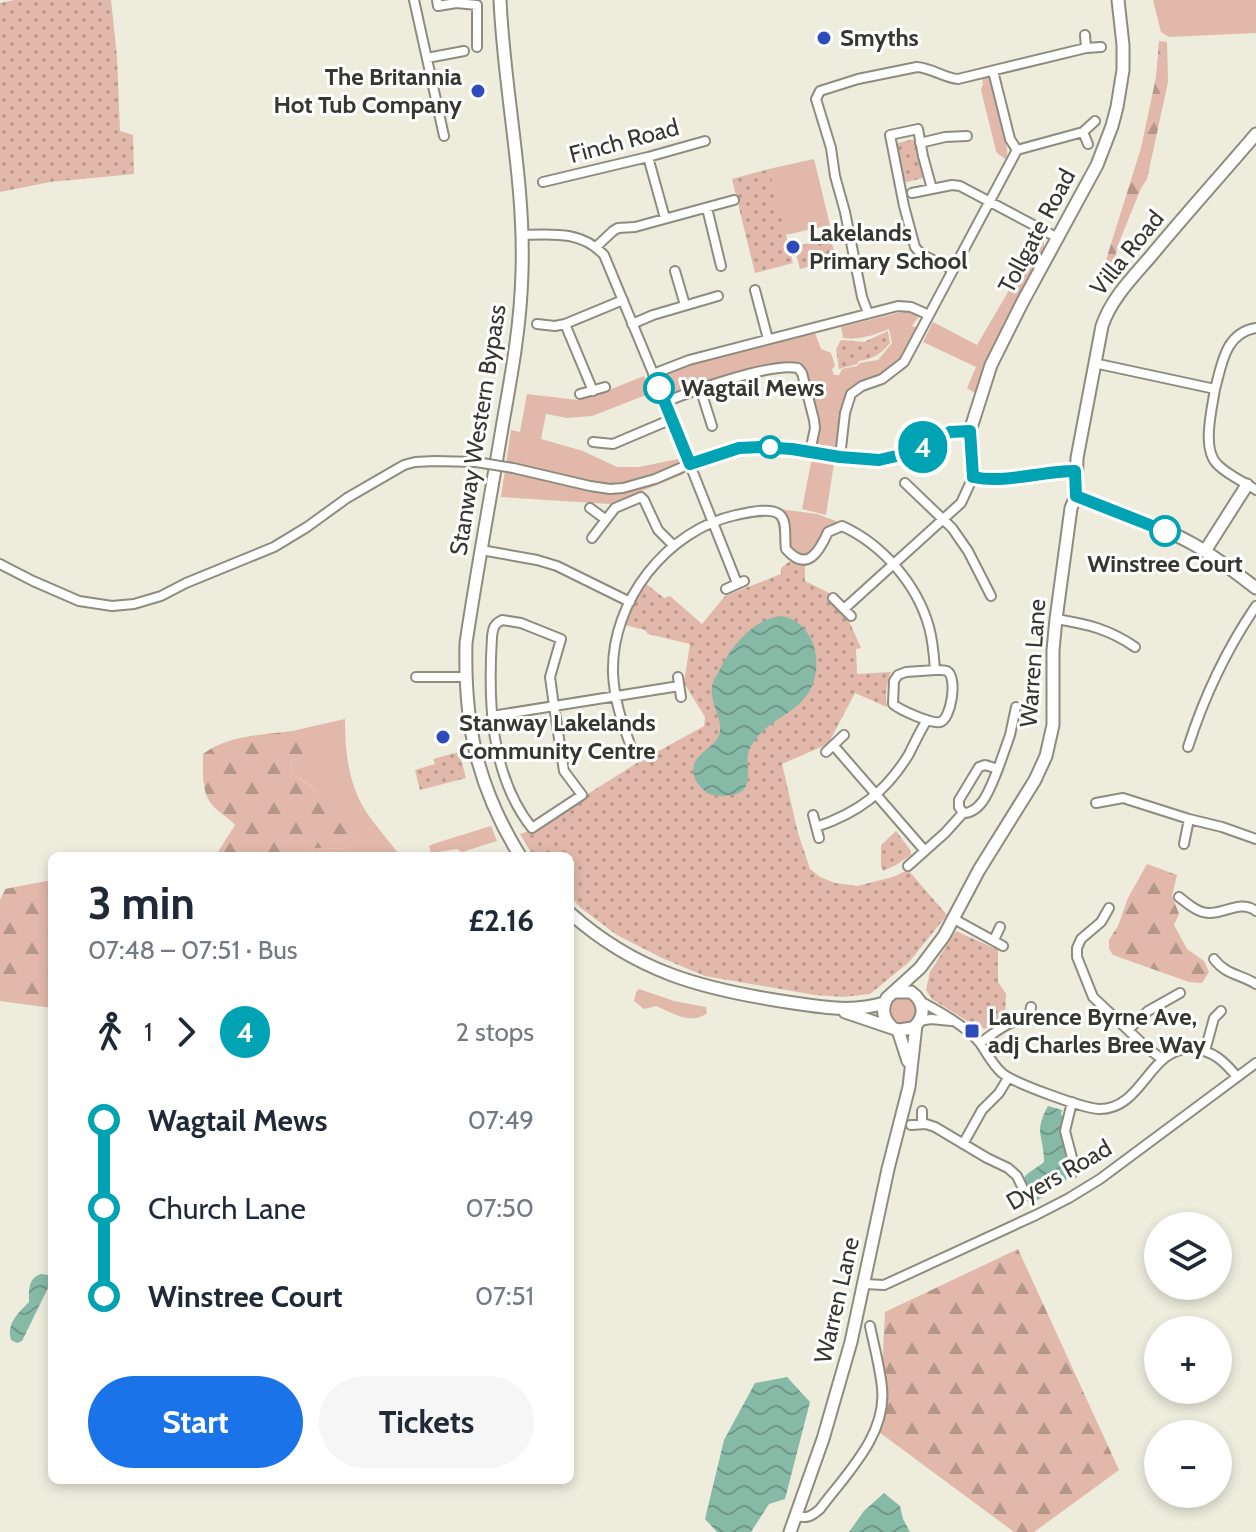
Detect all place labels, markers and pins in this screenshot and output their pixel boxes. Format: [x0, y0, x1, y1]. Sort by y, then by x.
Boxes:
place label: Smyths [840, 23, 919, 52]
marker: Smyths [815, 29, 833, 47]
place label: The Britannia Hot Tub Company [274, 62, 462, 119]
marker: The Britannia Hot Tub Company [469, 82, 487, 100]
place label: Lakelands Primary School [809, 218, 968, 275]
marker: Lakelands Primary School [784, 238, 802, 256]
marker: Wagtail Mews [644, 373, 674, 403]
place label: Wagtail Mews [681, 373, 825, 402]
unlabelled marker [759, 436, 781, 458]
marker: Winstree Court [1150, 516, 1180, 546]
place label: Winstree Court [1087, 549, 1243, 578]
place label: Stanway Lakelands Community Centre [459, 708, 656, 765]
marker: Stanway Lakelands Community Centre [434, 728, 452, 746]
place label: Laurence Byrne Ave, adj Charles Bree Way [988, 1002, 1206, 1059]
marker: Laurence Byrne Ave, adj Charles Bree Way [963, 1022, 981, 1040]

